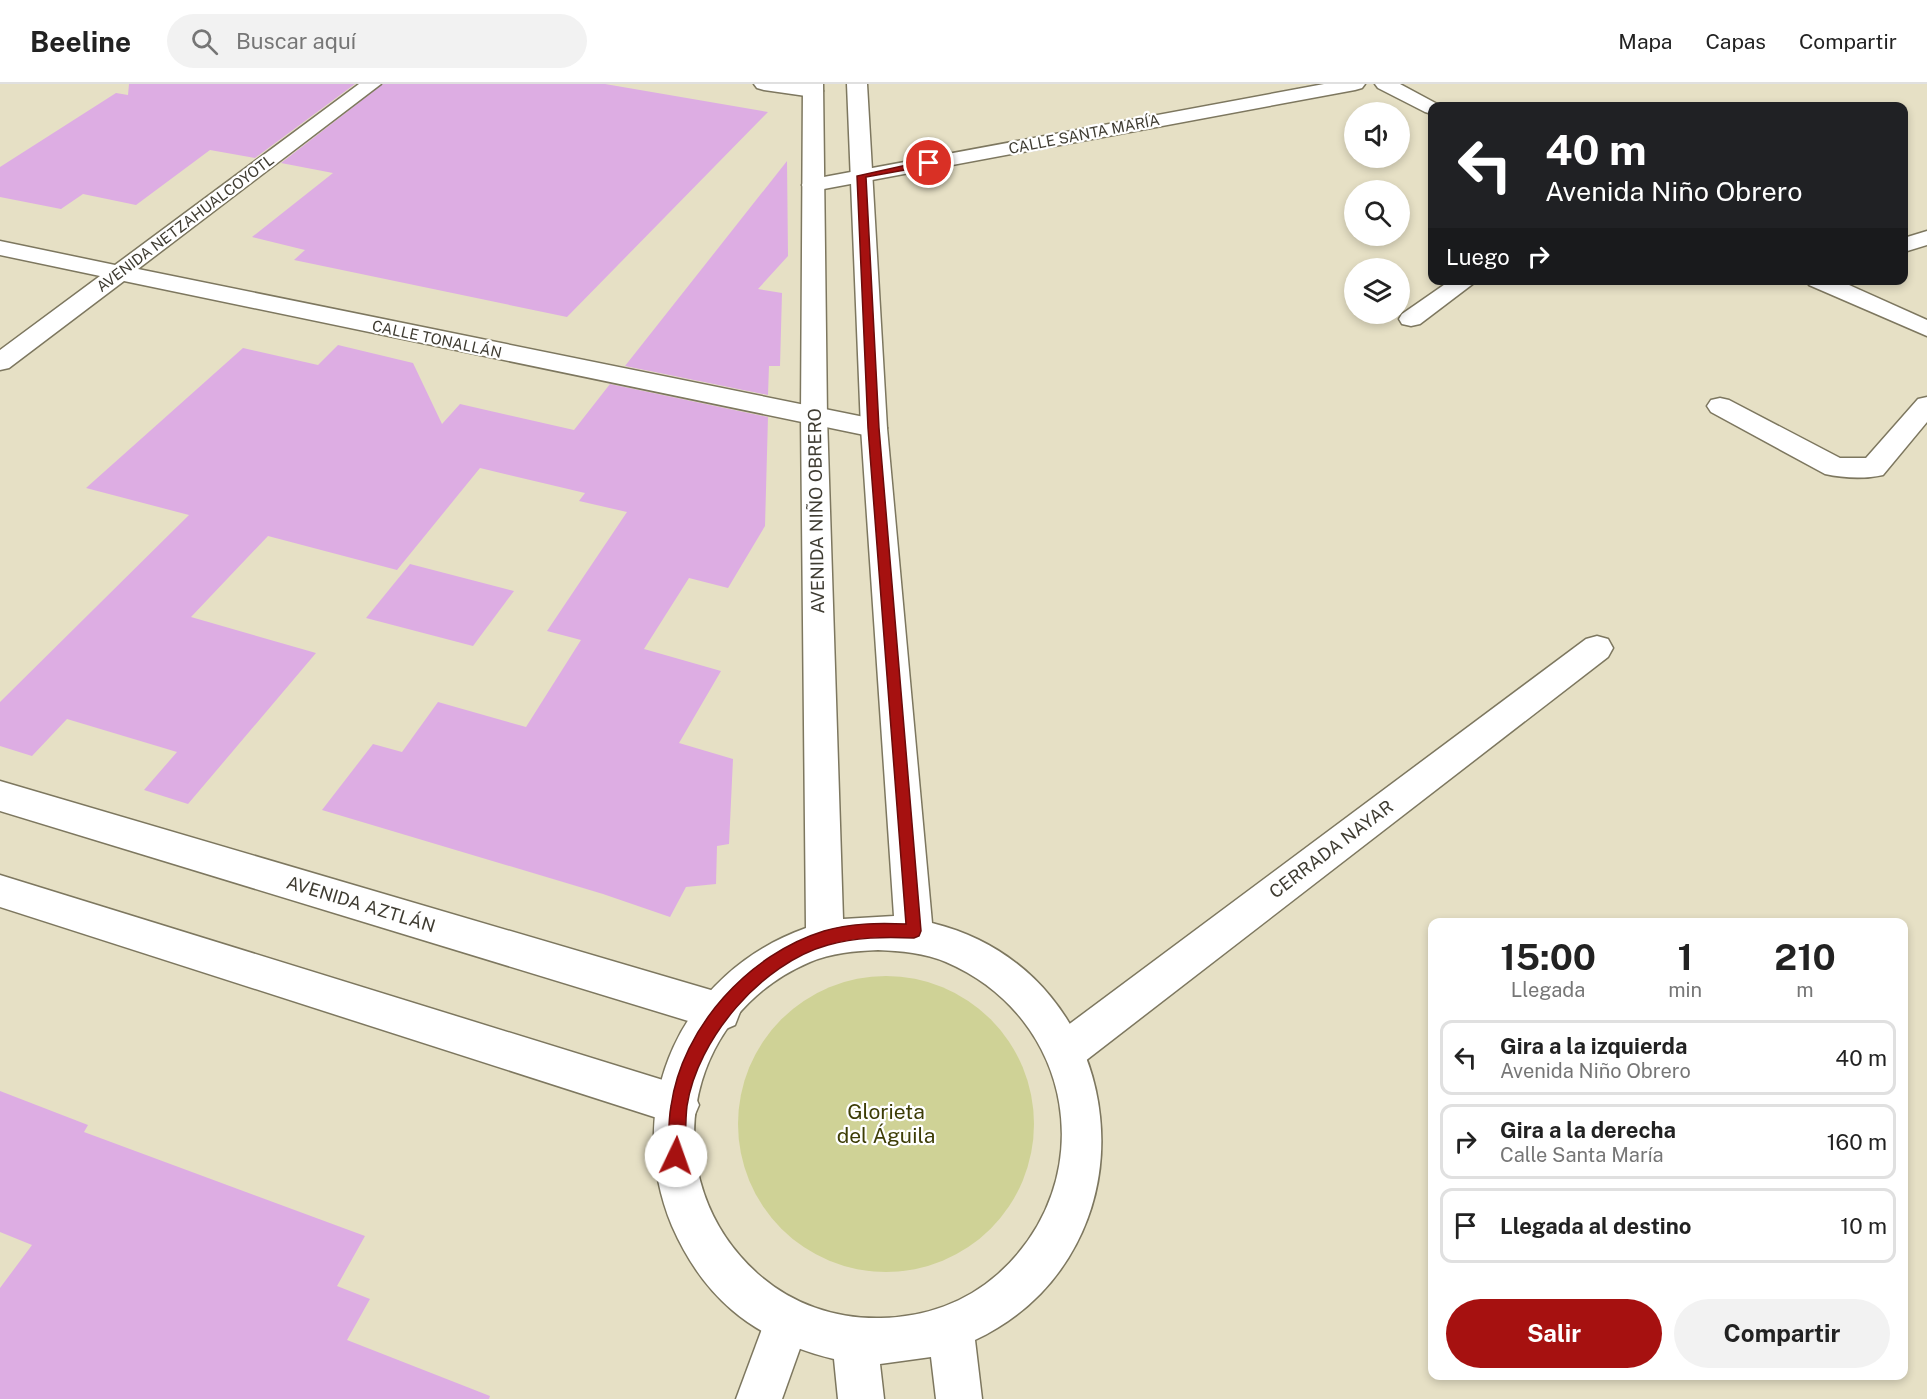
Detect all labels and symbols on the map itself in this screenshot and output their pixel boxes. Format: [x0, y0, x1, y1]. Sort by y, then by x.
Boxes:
street label: CALLE SANTA MARÍA [1007, 111, 1161, 157]
pin [903, 137, 954, 188]
street label: AVENIDA NETZAHUALCOYOTL [93, 151, 277, 295]
street label: CALLE TONALLÁN [371, 317, 503, 361]
street label: AVENIDA NIÑO OBRERO [803, 408, 828, 614]
street label: CERRADA NAYAR [1265, 796, 1397, 902]
street label: AVENIDA AZTLÁN [284, 870, 438, 937]
park label: Glorieta del Águila [837, 1099, 935, 1148]
position arrow [644, 1124, 708, 1188]

